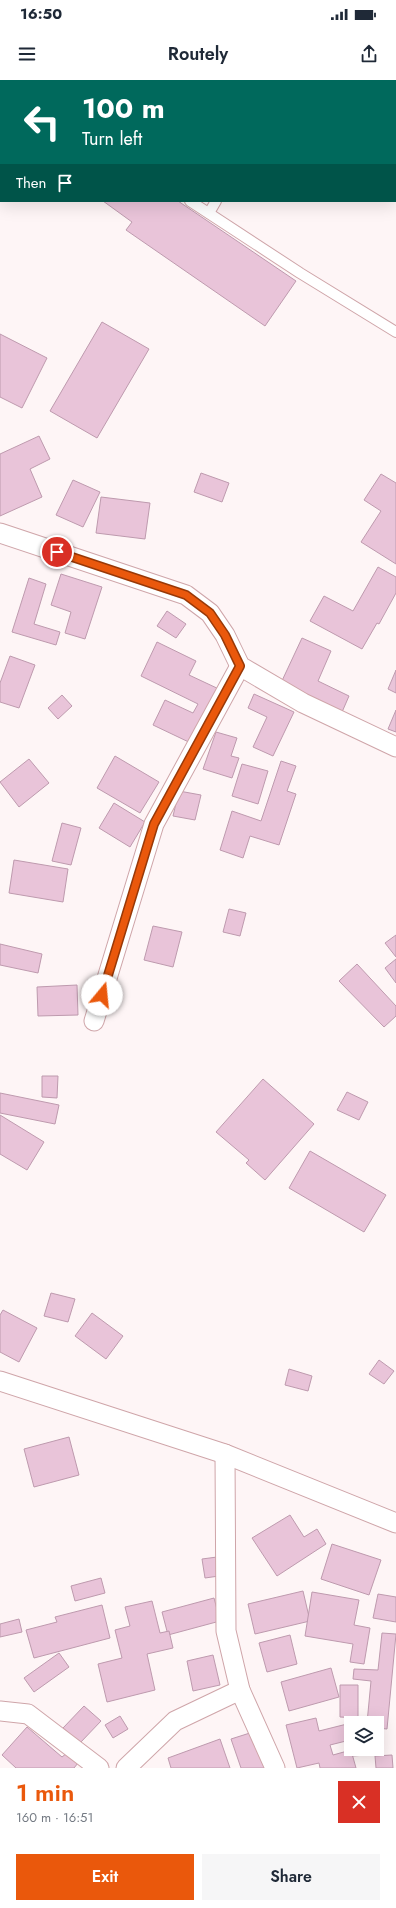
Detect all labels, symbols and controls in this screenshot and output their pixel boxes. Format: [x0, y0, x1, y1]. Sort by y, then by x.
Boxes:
text: 16:50 [20, 3, 62, 25]
text: Routely [168, 41, 228, 67]
icon: menu [16, 43, 38, 65]
icon: share [358, 43, 380, 65]
text: 100 m [82, 88, 165, 129]
icon: left [16, 96, 68, 148]
text: Turn left [82, 126, 142, 152]
text: Then [16, 172, 46, 194]
icon: arrive [54, 172, 76, 194]
pin [40, 535, 74, 569]
icon: arrive [46, 541, 68, 563]
position arrow [81, 974, 123, 1016]
map controls [344, 1716, 384, 1756]
button: layers [344, 1716, 384, 1756]
text: 1 min [16, 1775, 74, 1810]
button: close [338, 1781, 380, 1823]
text: 160 m · 16:51 [16, 1808, 93, 1827]
button: Exit [16, 1854, 194, 1900]
button: Share [202, 1854, 380, 1900]

